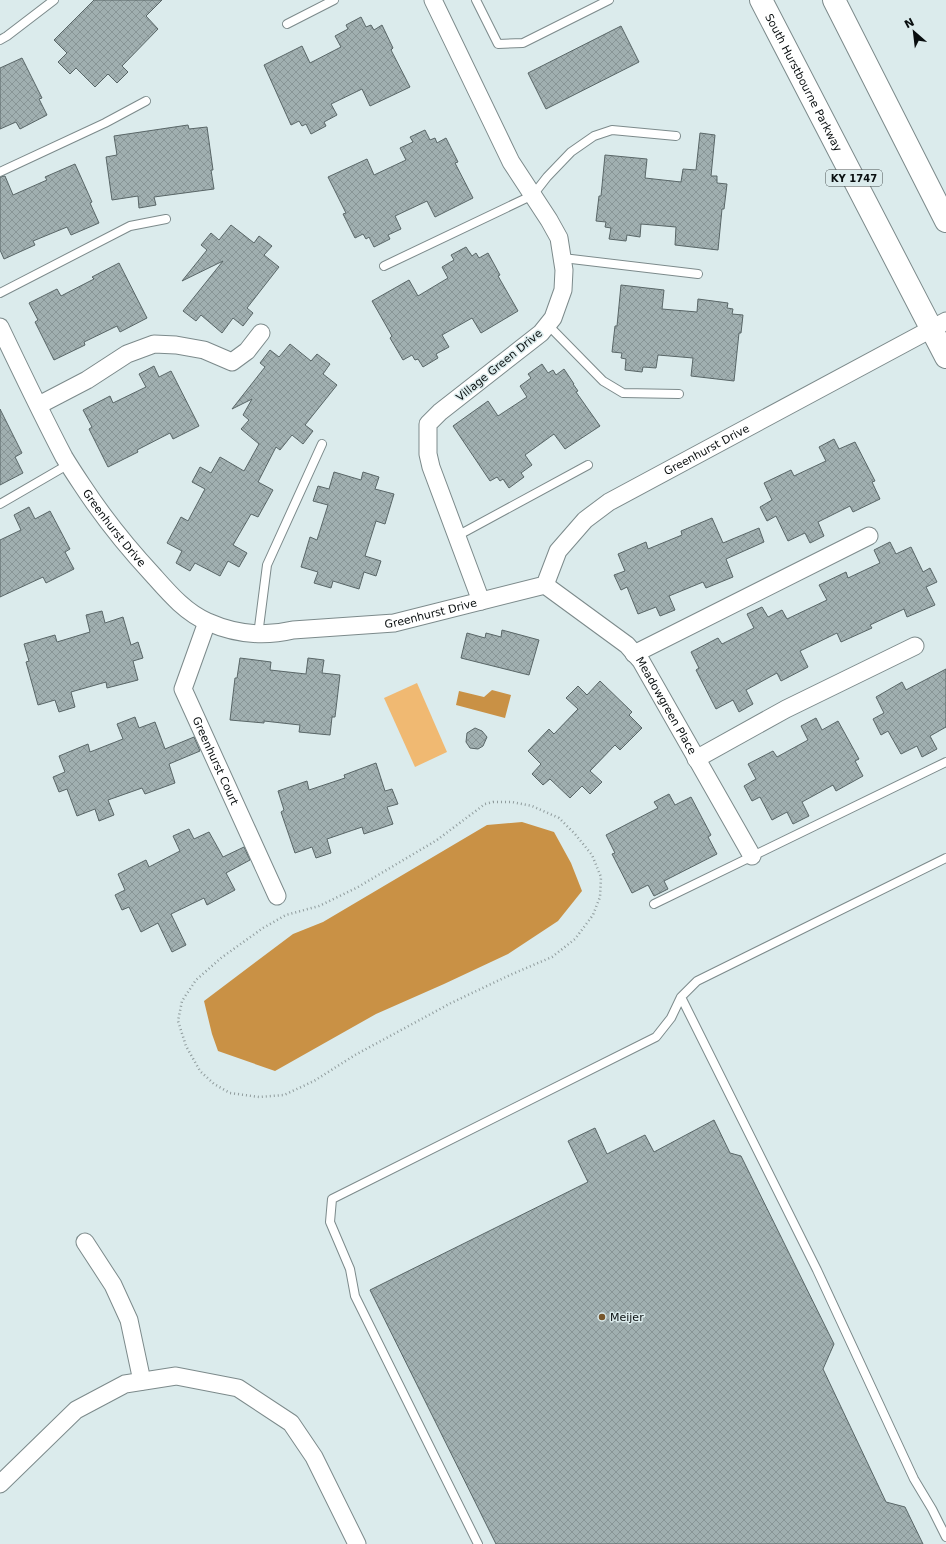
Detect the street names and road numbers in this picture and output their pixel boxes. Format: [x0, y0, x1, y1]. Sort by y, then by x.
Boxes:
street label: South Hurstbourne Parkway [762, 12, 845, 154]
road number: KY 1747 [826, 170, 882, 186]
street label: Village Green Drive [454, 327, 545, 404]
street label: Greenhurst Drive [662, 422, 752, 478]
street label: Greenhurst Drive [80, 487, 148, 570]
street label: Greenhurst Drive [384, 596, 479, 631]
street label: Meadowgreen Place [633, 655, 699, 757]
street label: Greenhurst Court [189, 715, 241, 808]

